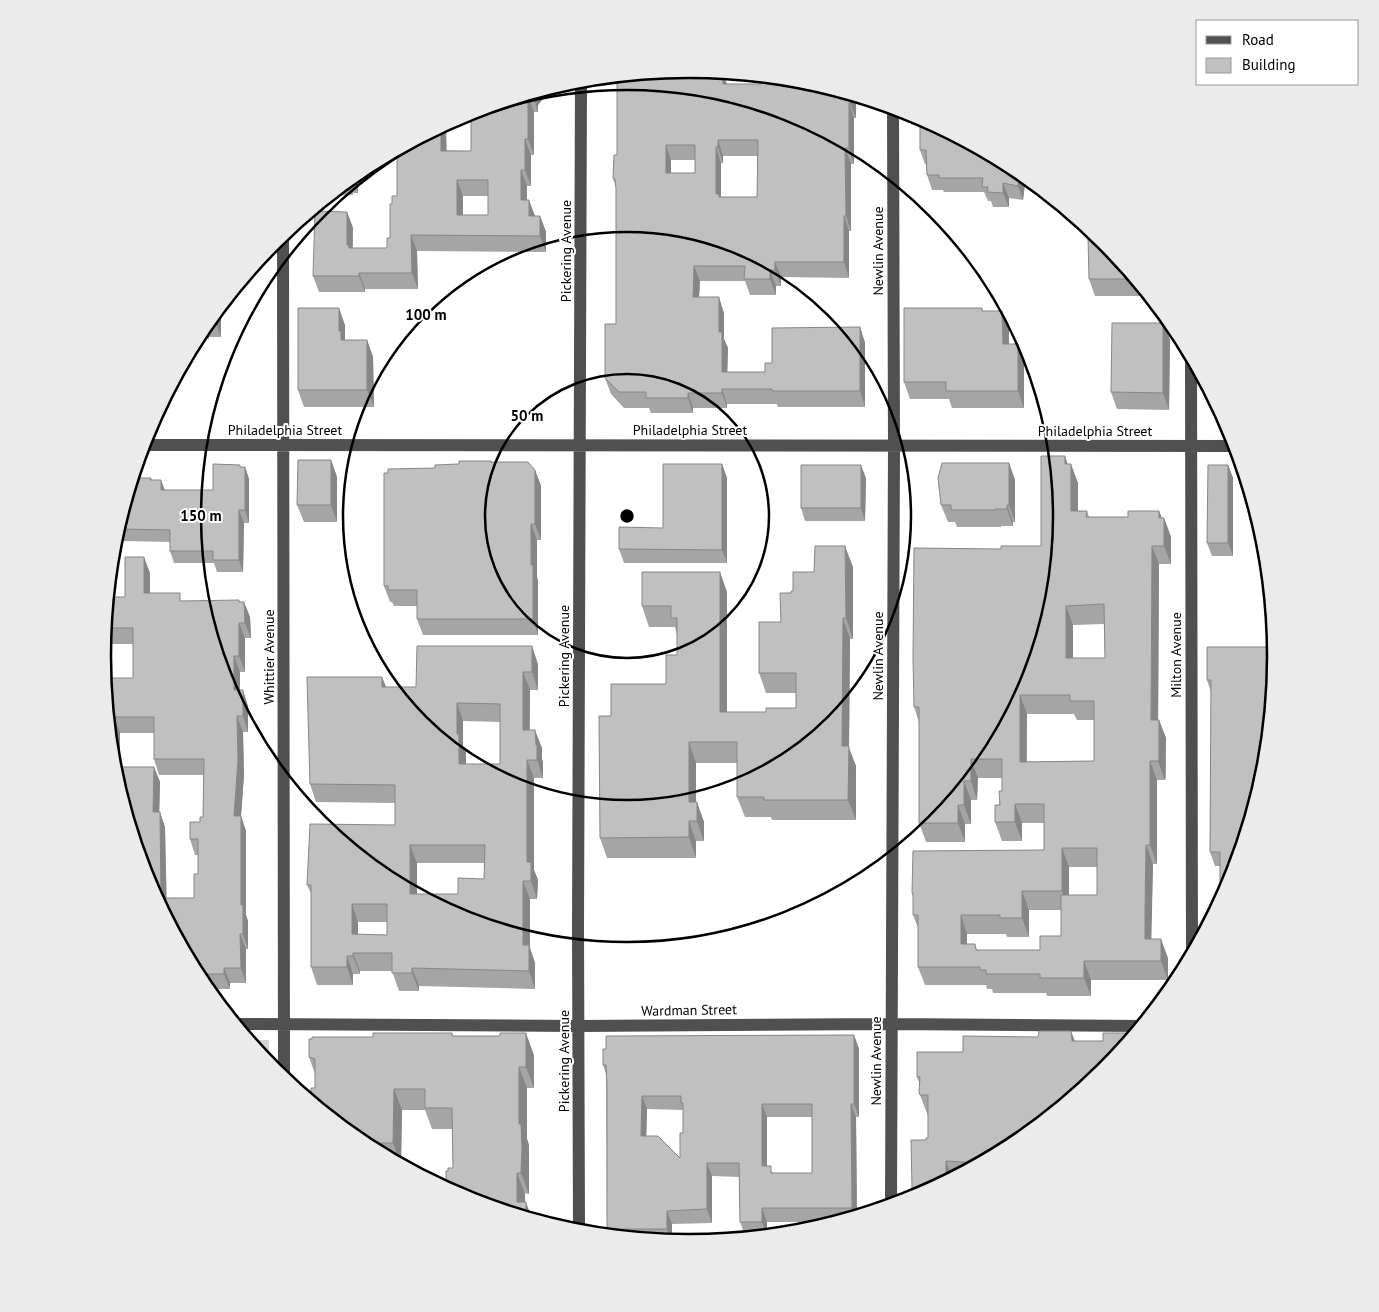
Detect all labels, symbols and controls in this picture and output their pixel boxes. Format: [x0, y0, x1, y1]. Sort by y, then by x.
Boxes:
legend [1196, 20, 1359, 85]
text: Road [1242, 30, 1274, 49]
text: Building [1242, 55, 1296, 74]
street label: Pickering Avenue [557, 200, 575, 302]
street label: Newlin Avenue [869, 206, 887, 296]
text: 100 m [405, 305, 447, 324]
text: 50 m [511, 406, 543, 425]
street label: Philadelphia Street [228, 421, 342, 439]
street label: Philadelphia Street [633, 421, 747, 439]
street label: Philadelphia Street [1038, 422, 1152, 440]
text: 150 m [180, 506, 222, 525]
centre of rings [618, 507, 636, 525]
street label: Pickering Avenue [555, 605, 573, 707]
street label: Whittier Avenue [260, 609, 278, 705]
street label: Newlin Avenue [869, 611, 887, 701]
street label: Milton Avenue [1167, 612, 1185, 698]
street label: Wardman Street [641, 1000, 737, 1020]
street label: Pickering Avenue [555, 1010, 573, 1112]
street label: Newlin Avenue [867, 1016, 885, 1106]

